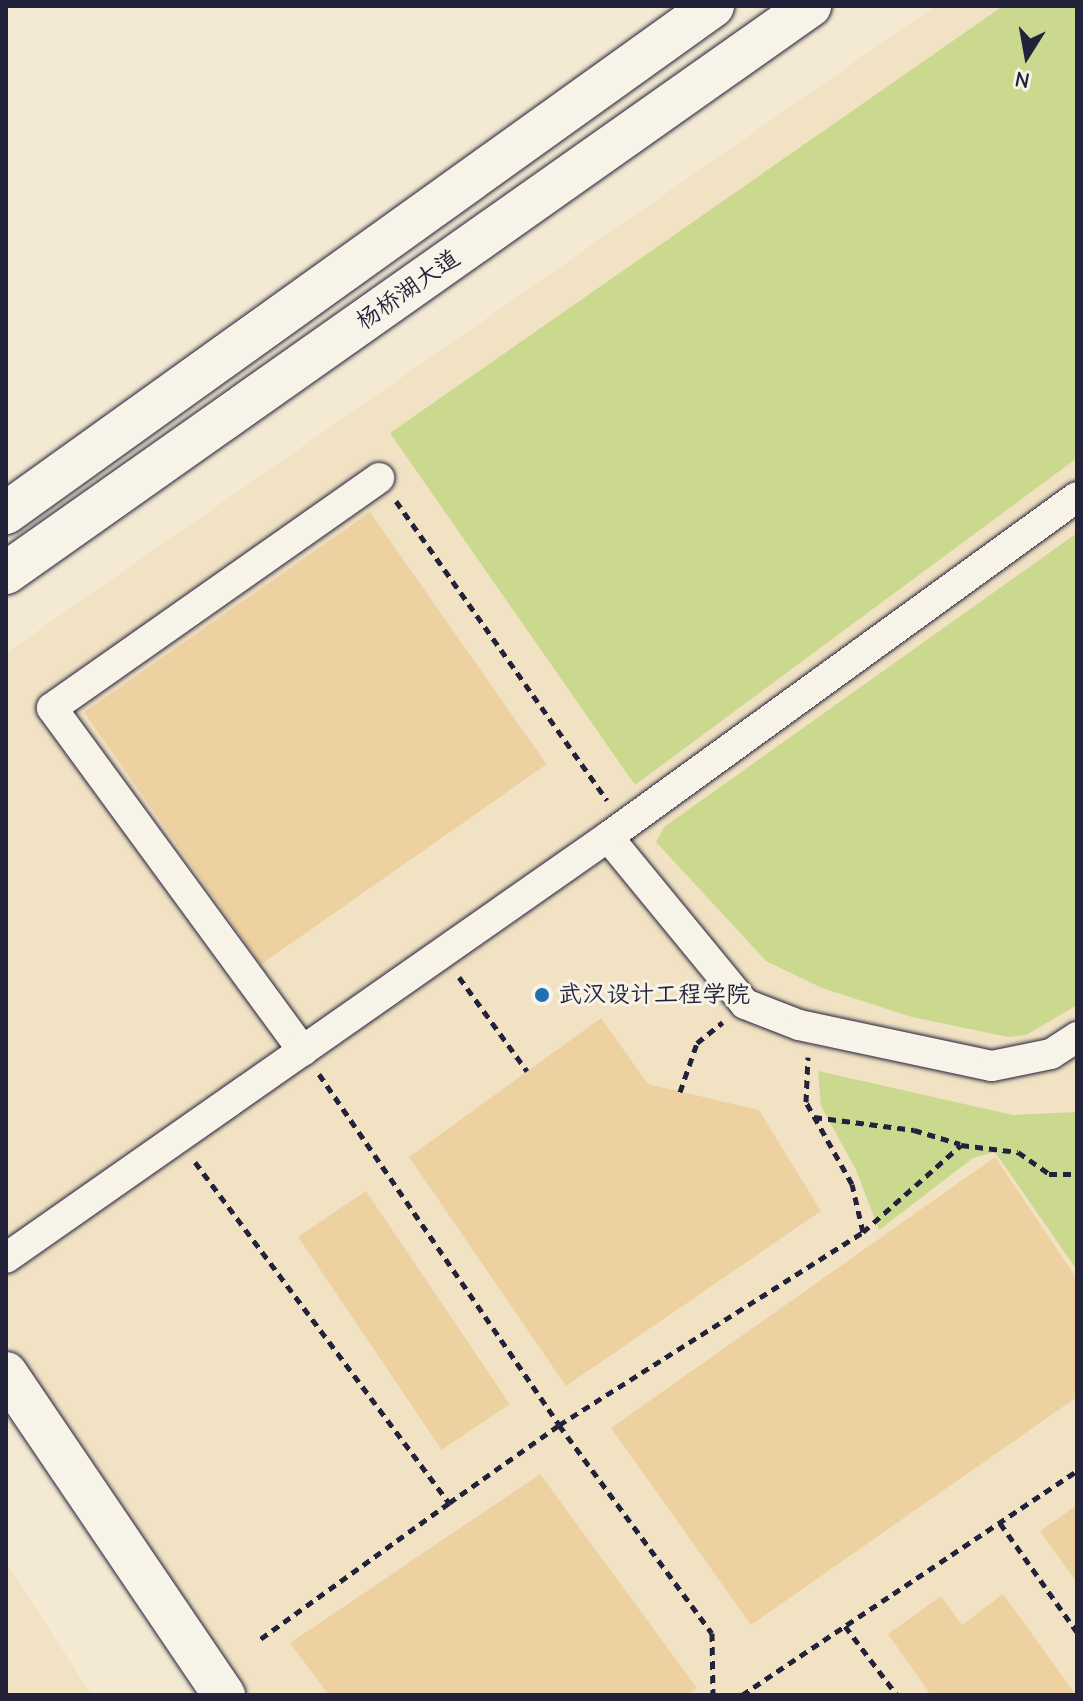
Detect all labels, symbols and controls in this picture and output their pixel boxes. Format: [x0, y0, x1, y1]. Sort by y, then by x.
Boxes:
north arrow [987, 16, 1067, 96]
text: N [1013, 65, 1032, 94]
street label: 杨桥湖大道 [351, 244, 465, 336]
place label: 武汉设计工程学院 [558, 981, 750, 1009]
marker: 武汉设计工程学院 [533, 986, 551, 1004]

